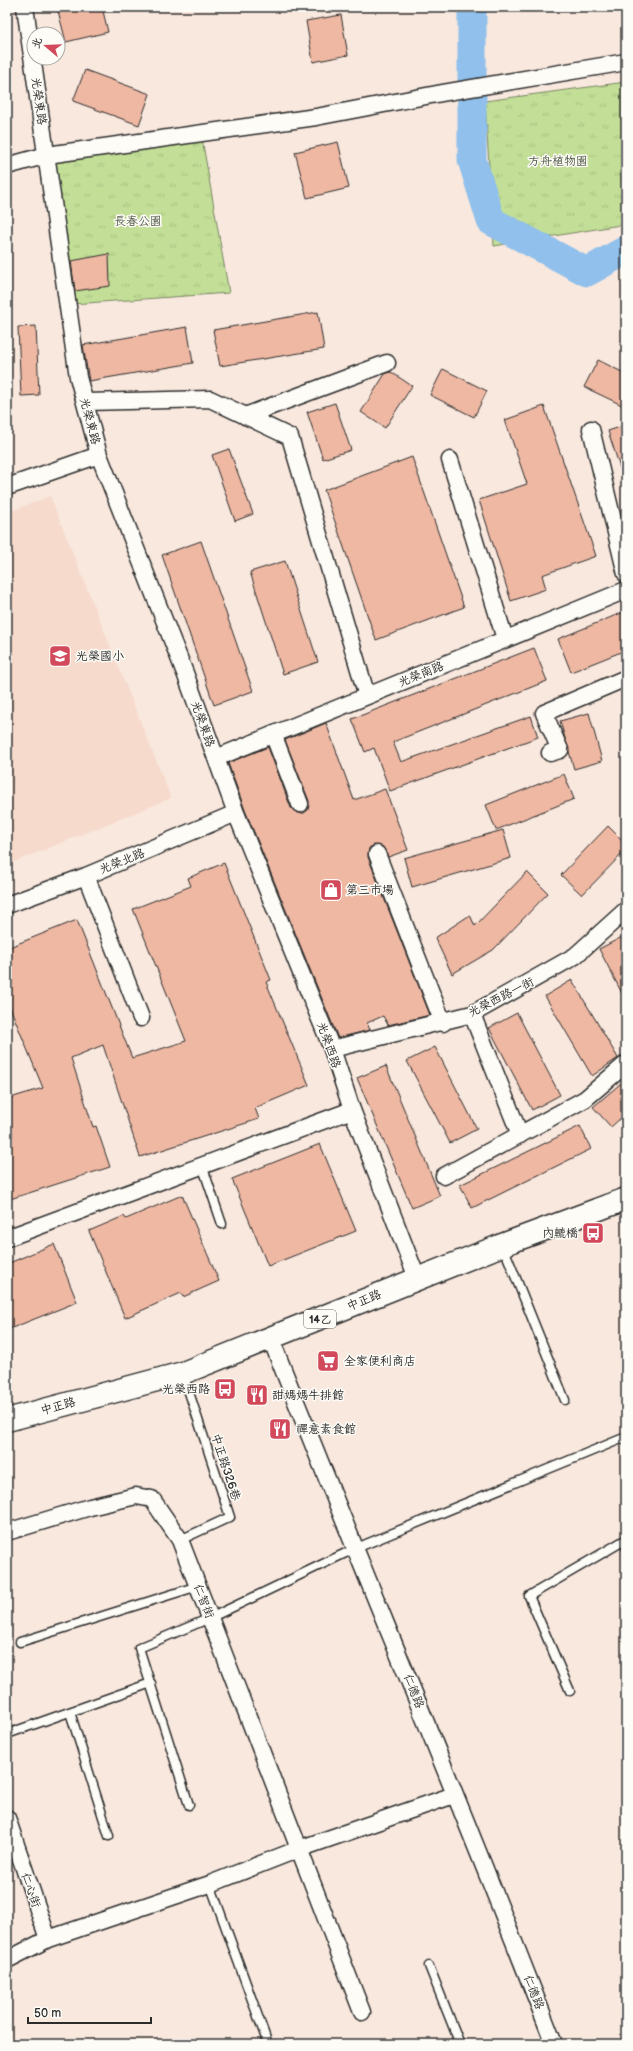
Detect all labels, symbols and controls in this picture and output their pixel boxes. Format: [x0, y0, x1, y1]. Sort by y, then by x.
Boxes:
north arrow [26, 26, 66, 66]
text: 北 [29, 36, 45, 50]
street label: 光榮東路 [28, 76, 49, 126]
park label: 方舟植物園 [528, 154, 588, 169]
park label: 長春公園 [114, 214, 162, 229]
street label: 光榮東路 [76, 396, 103, 446]
school or university icon: 光榮國小 [47, 643, 73, 669]
place label: 光榮國小 [76, 649, 124, 664]
street label: 光榮南路 [396, 659, 446, 690]
street label: 光榮東路 [187, 699, 218, 749]
street label: 光榮北路 [97, 846, 147, 877]
shop icon: 第三市場 [318, 877, 344, 903]
place label: 第三市場 [346, 883, 394, 898]
street label: 光榮西路一街 [466, 974, 537, 1020]
street label: 光榮西路 [313, 1020, 344, 1070]
bus stop icon: 內轆橋 [580, 1220, 606, 1246]
place label: 內轆橋 [542, 1226, 578, 1241]
street label: 中正路 [345, 1287, 384, 1314]
road number: 14乙 [304, 1310, 336, 1328]
supermarket icon: 全家便利商店 [315, 1348, 341, 1374]
place label: 全家便利商店 [344, 1354, 416, 1369]
bus stop icon: 光榮西路 [212, 1376, 238, 1402]
place label: 光榮西路 [162, 1382, 210, 1397]
restaurant icon: 甜媽媽牛排館 [244, 1382, 270, 1408]
place label: 甜媽媽牛排館 [272, 1388, 344, 1403]
street label: 中正路 [39, 1395, 77, 1418]
restaurant icon: 禪意素食館 [267, 1416, 293, 1442]
place label: 禪意素食館 [296, 1422, 356, 1437]
street label: 中正路326巷 [208, 1432, 243, 1503]
street label: 仁智街 [190, 1582, 217, 1621]
street label: 仁德路 [400, 1672, 427, 1711]
street label: 仁心街 [18, 1871, 43, 1910]
street label: 仁德路 [520, 1973, 547, 2012]
scale bar [28, 1999, 151, 2025]
text: 50 m [34, 2006, 61, 2021]

